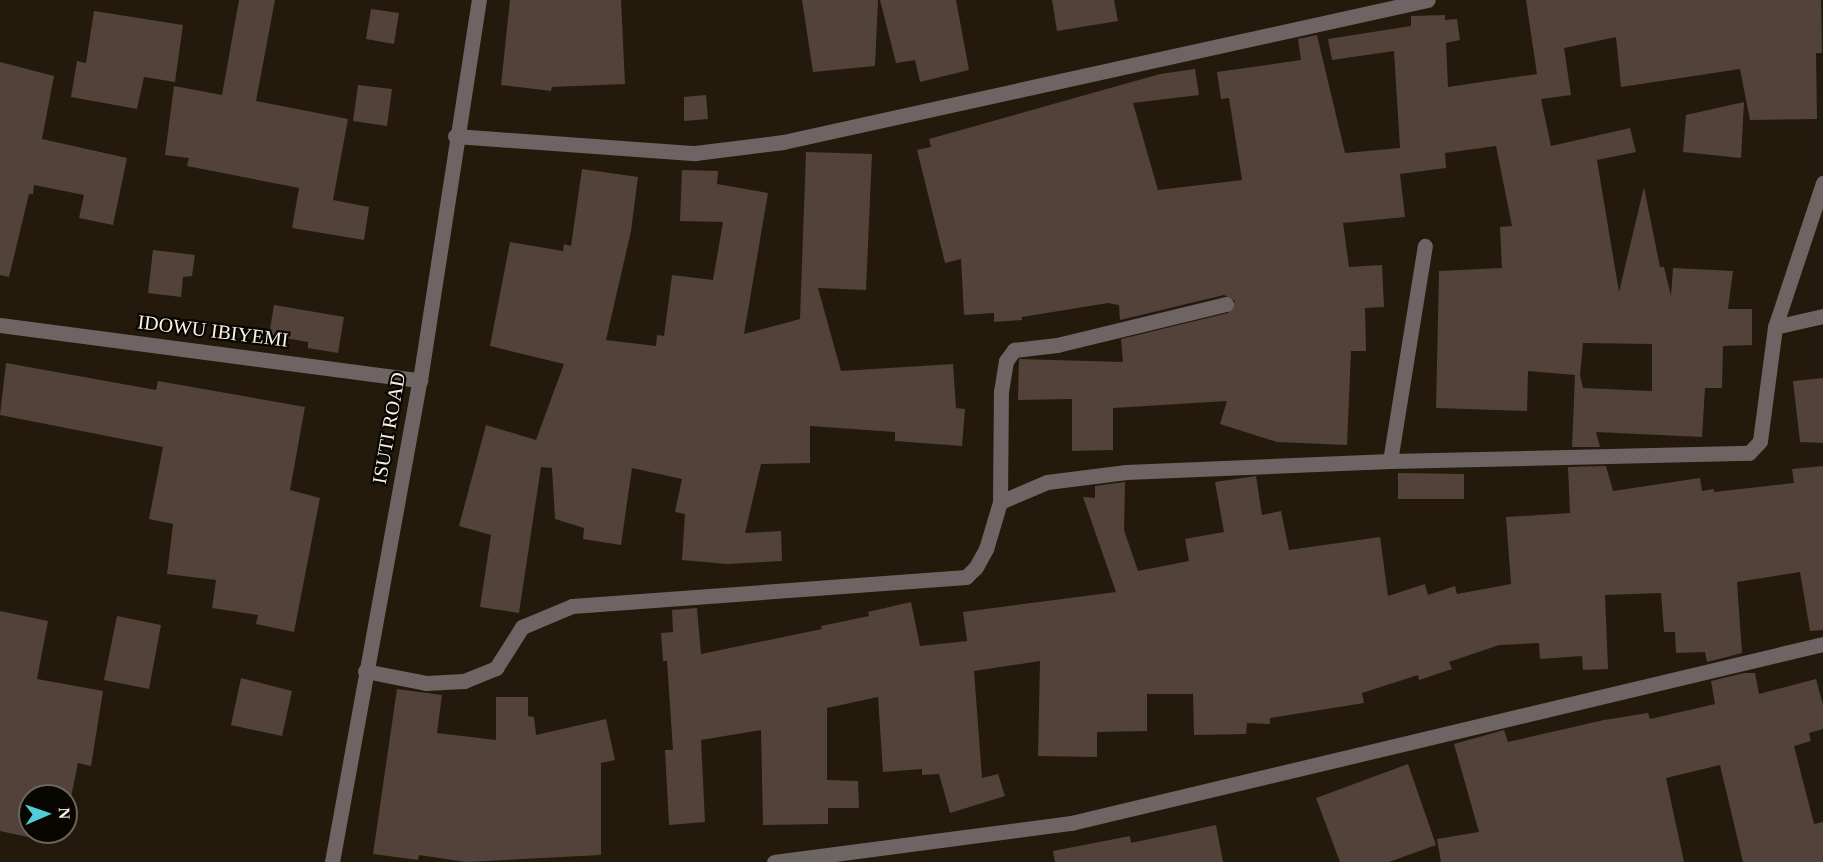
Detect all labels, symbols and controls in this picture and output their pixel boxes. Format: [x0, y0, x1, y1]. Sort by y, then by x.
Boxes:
street label: IDOWU IBIYEMI [136, 310, 290, 352]
street label: ISUTI ROAD [367, 370, 411, 486]
north arrow [18, 784, 78, 844]
text: N [56, 807, 73, 819]

